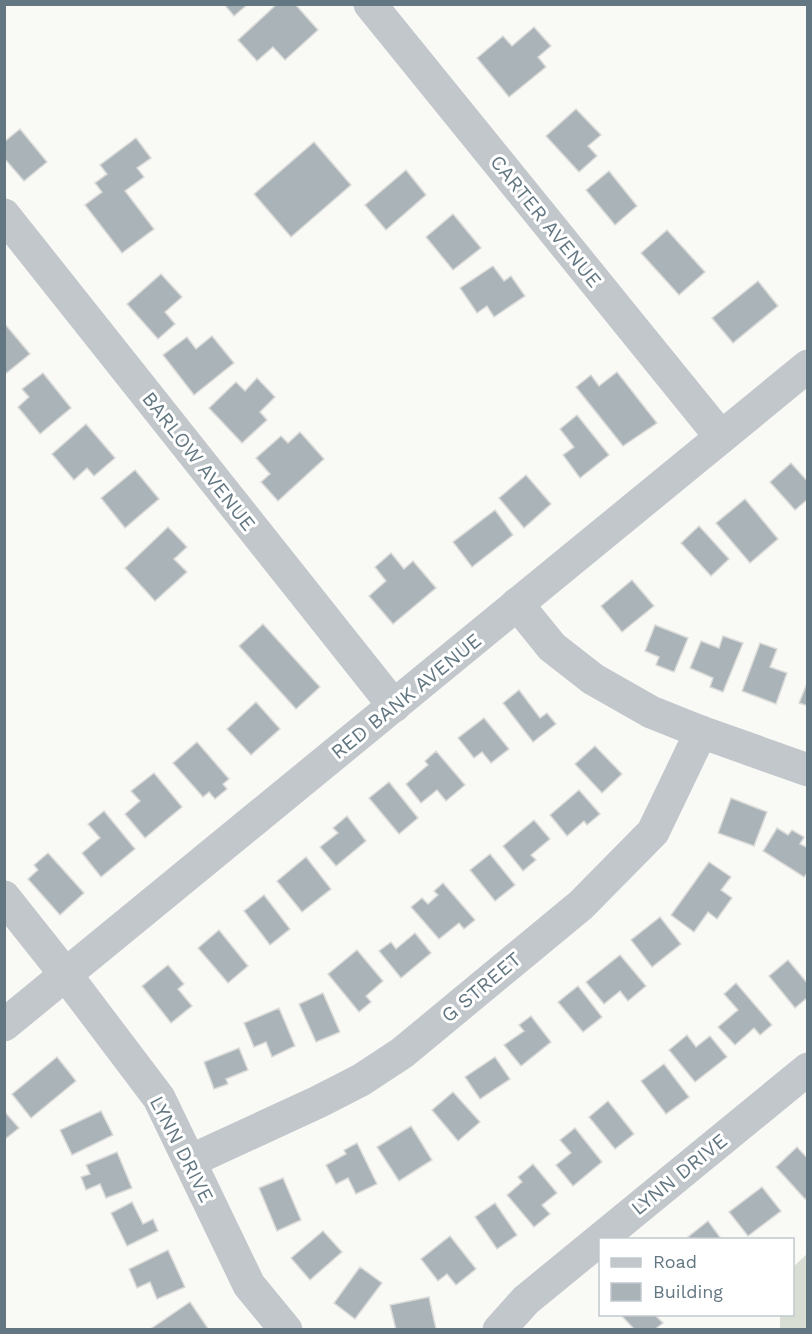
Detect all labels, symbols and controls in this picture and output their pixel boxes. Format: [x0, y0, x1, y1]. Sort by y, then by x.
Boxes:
street label: CARTER AVENUE [485, 150, 607, 292]
street label: BARLOW AVENUE [137, 387, 261, 535]
street label: RED BANK AVENUE [326, 628, 486, 764]
street label: G STREET [436, 947, 526, 1027]
street label: LYNN DRIVE [145, 1092, 219, 1206]
street label: LYNN DRIVE [626, 1128, 732, 1220]
legend [599, 1238, 794, 1316]
text: Road [653, 1251, 697, 1272]
text: Building [653, 1281, 723, 1302]

